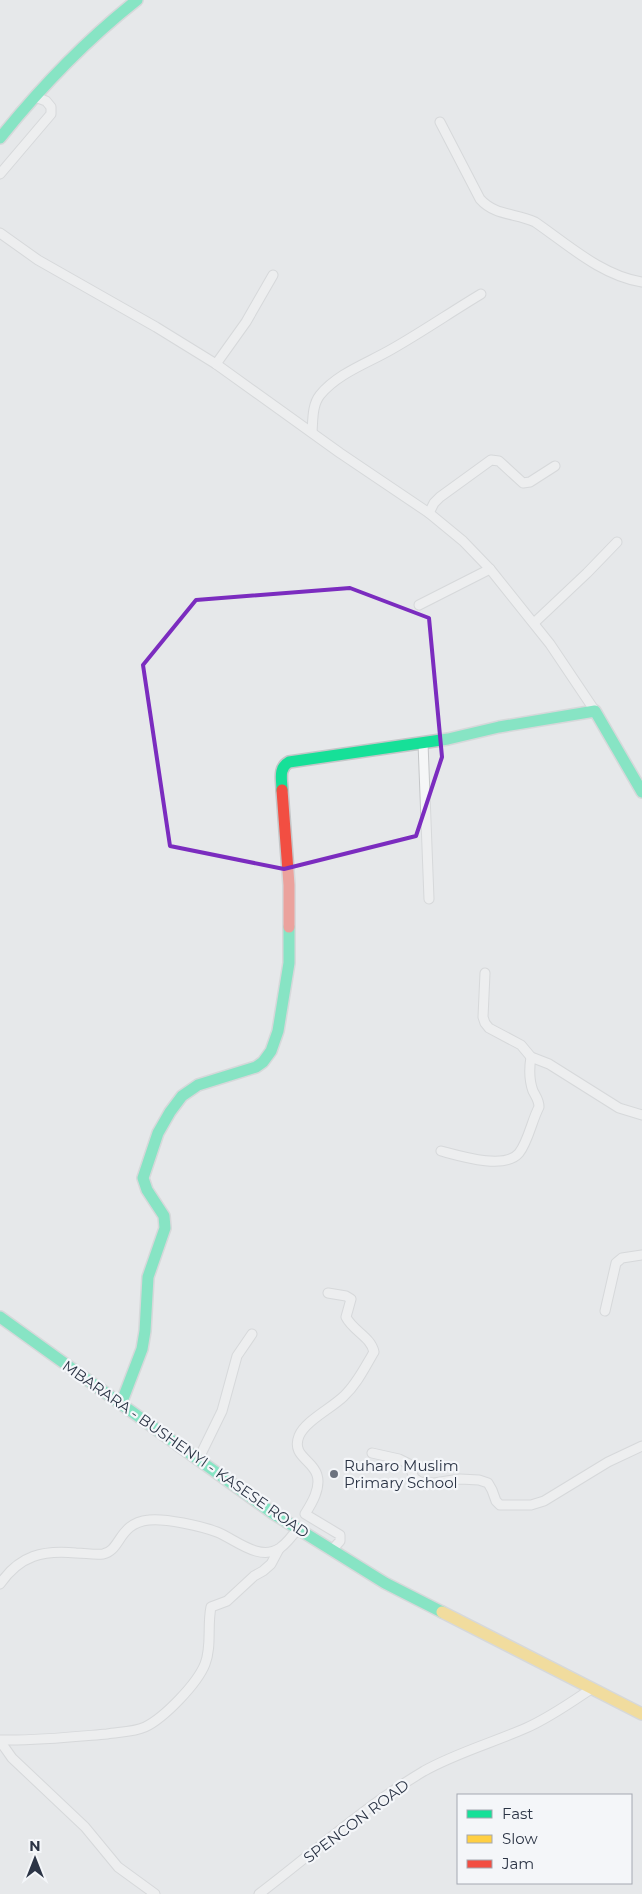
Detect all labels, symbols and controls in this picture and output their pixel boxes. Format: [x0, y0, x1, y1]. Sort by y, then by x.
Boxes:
street label: MBARARA - BUSHENYI - KASESE ROAD [59, 1356, 313, 1542]
place label: Ruharo Muslim Primary School [344, 1456, 459, 1492]
marker: Ruharo Muslim Primary School [328, 1468, 340, 1480]
street label: SPENCON ROAD [299, 1775, 413, 1867]
legend [457, 1794, 632, 1884]
text: Fast [502, 1804, 533, 1823]
text: Slow [502, 1829, 538, 1848]
north arrow [10, 1834, 60, 1884]
text: N [29, 1837, 41, 1855]
text: Jam [501, 1854, 534, 1873]

